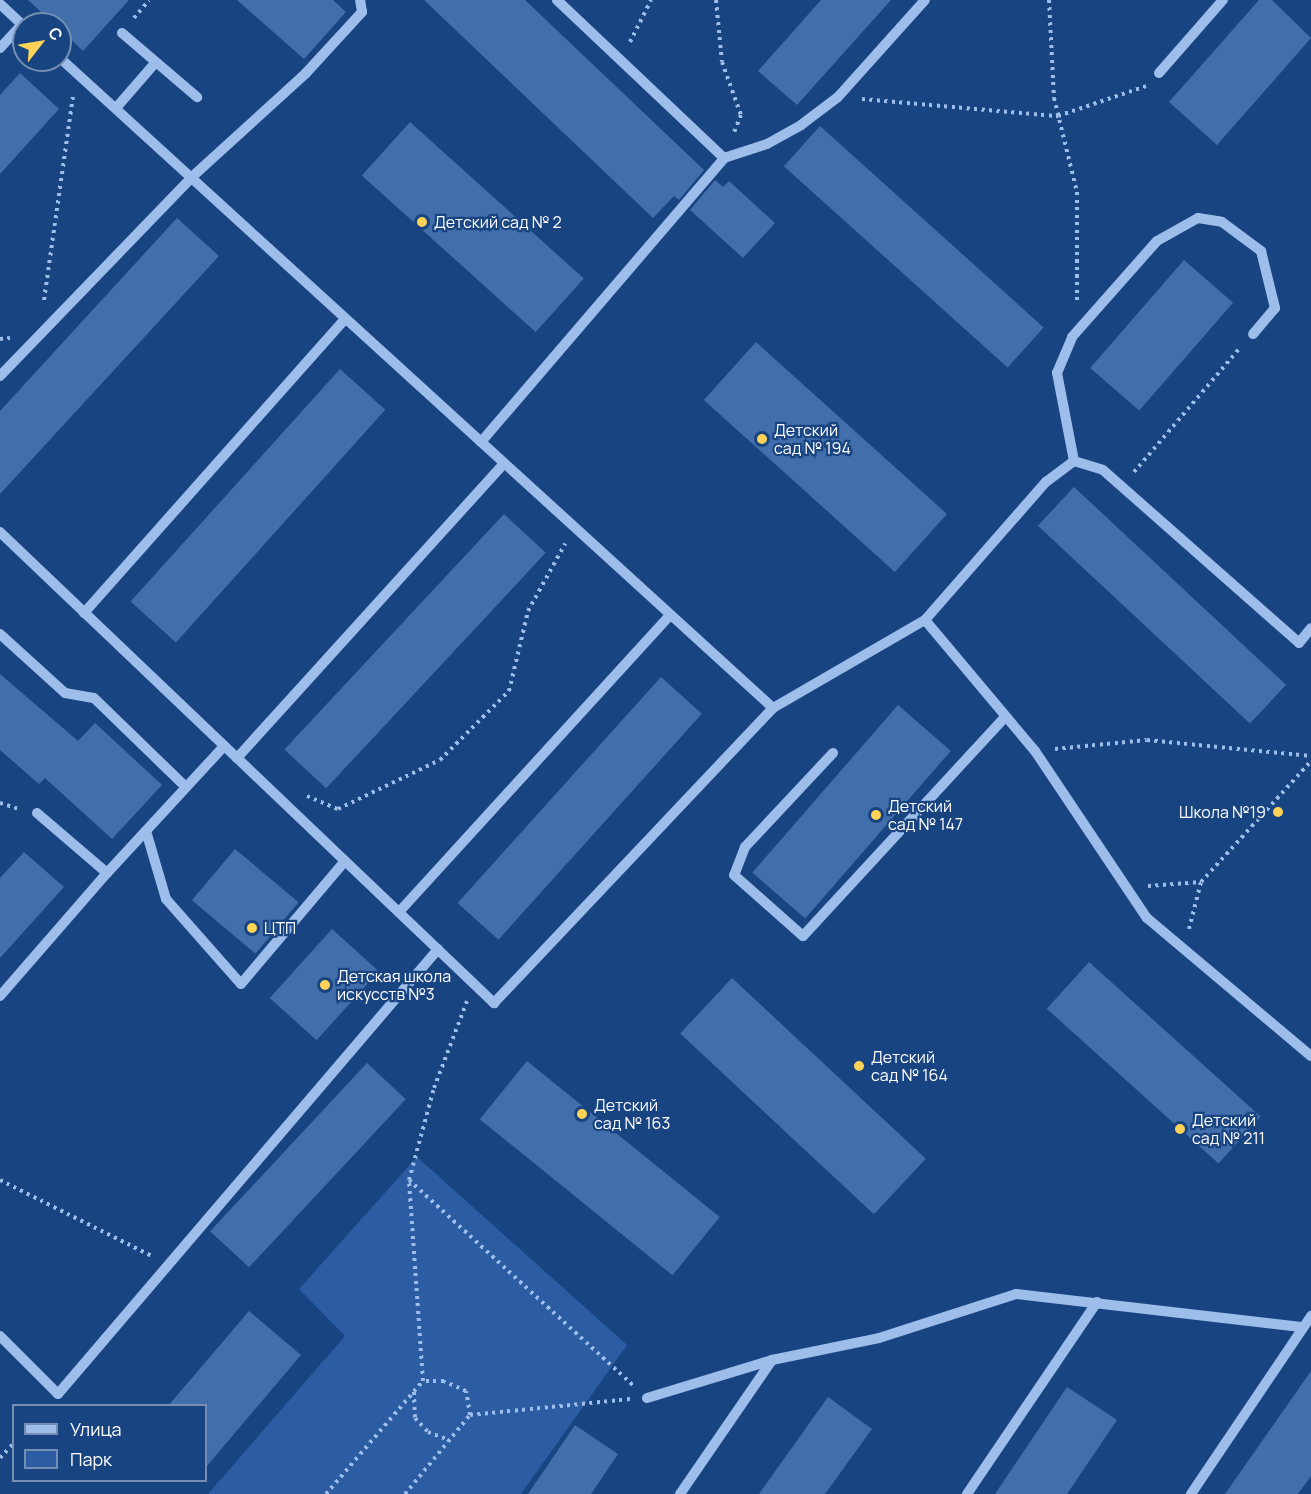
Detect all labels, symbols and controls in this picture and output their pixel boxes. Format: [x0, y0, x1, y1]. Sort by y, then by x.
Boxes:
north arrow [12, 12, 72, 72]
text: С [43, 23, 68, 44]
place label: Детский сад № 2 [434, 212, 562, 232]
marker: Детский сад № 2 [415, 215, 429, 229]
place label: Детский сад № 194 [774, 420, 851, 458]
marker: Детский сад № 194 [755, 432, 769, 446]
place label: Детский сад № 147 [888, 796, 963, 834]
place label: Школа №19 [1179, 802, 1266, 822]
marker: Школа №19 [1271, 805, 1285, 819]
marker: Детский сад № 147 [869, 808, 883, 822]
place label: ЦТП [264, 918, 296, 938]
marker: ЦТП [245, 921, 259, 935]
place label: Детская школа искусств №3 [337, 966, 451, 1004]
marker: Детская школа искусств №3 [318, 978, 332, 992]
place label: Детский сад № 164 [871, 1047, 948, 1085]
marker: Детский сад № 164 [852, 1059, 866, 1073]
place label: Детский сад № 163 [594, 1095, 670, 1133]
marker: Детский сад № 163 [575, 1107, 589, 1121]
place label: Детский сад № 211 [1192, 1110, 1265, 1148]
marker: Детский сад № 211 [1173, 1122, 1187, 1136]
legend [12, 1404, 207, 1482]
text: Улица [70, 1417, 122, 1441]
text: Парк [70, 1447, 112, 1471]

